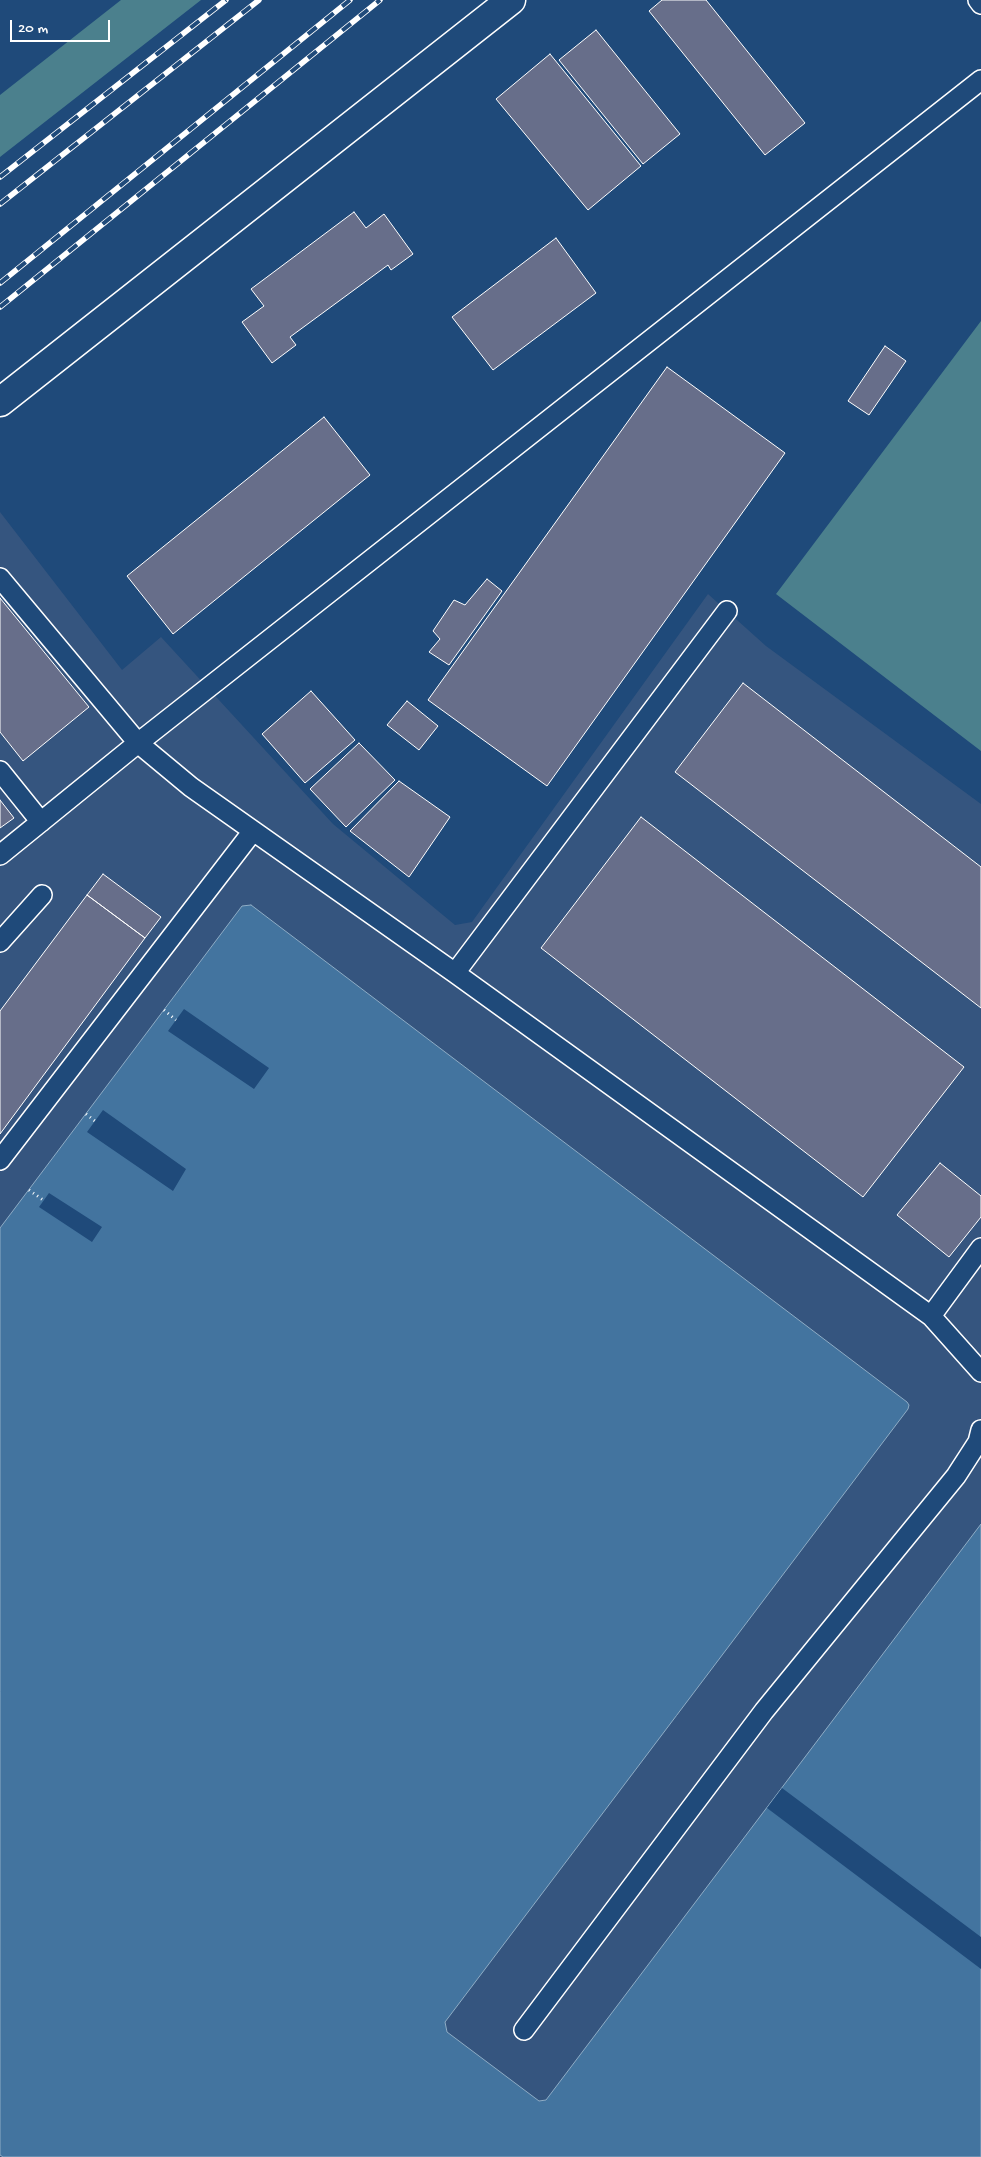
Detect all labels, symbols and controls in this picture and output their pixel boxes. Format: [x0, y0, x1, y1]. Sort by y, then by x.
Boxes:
scale bar [12, 10, 112, 42]
text: 20 m [18, 20, 48, 38]

